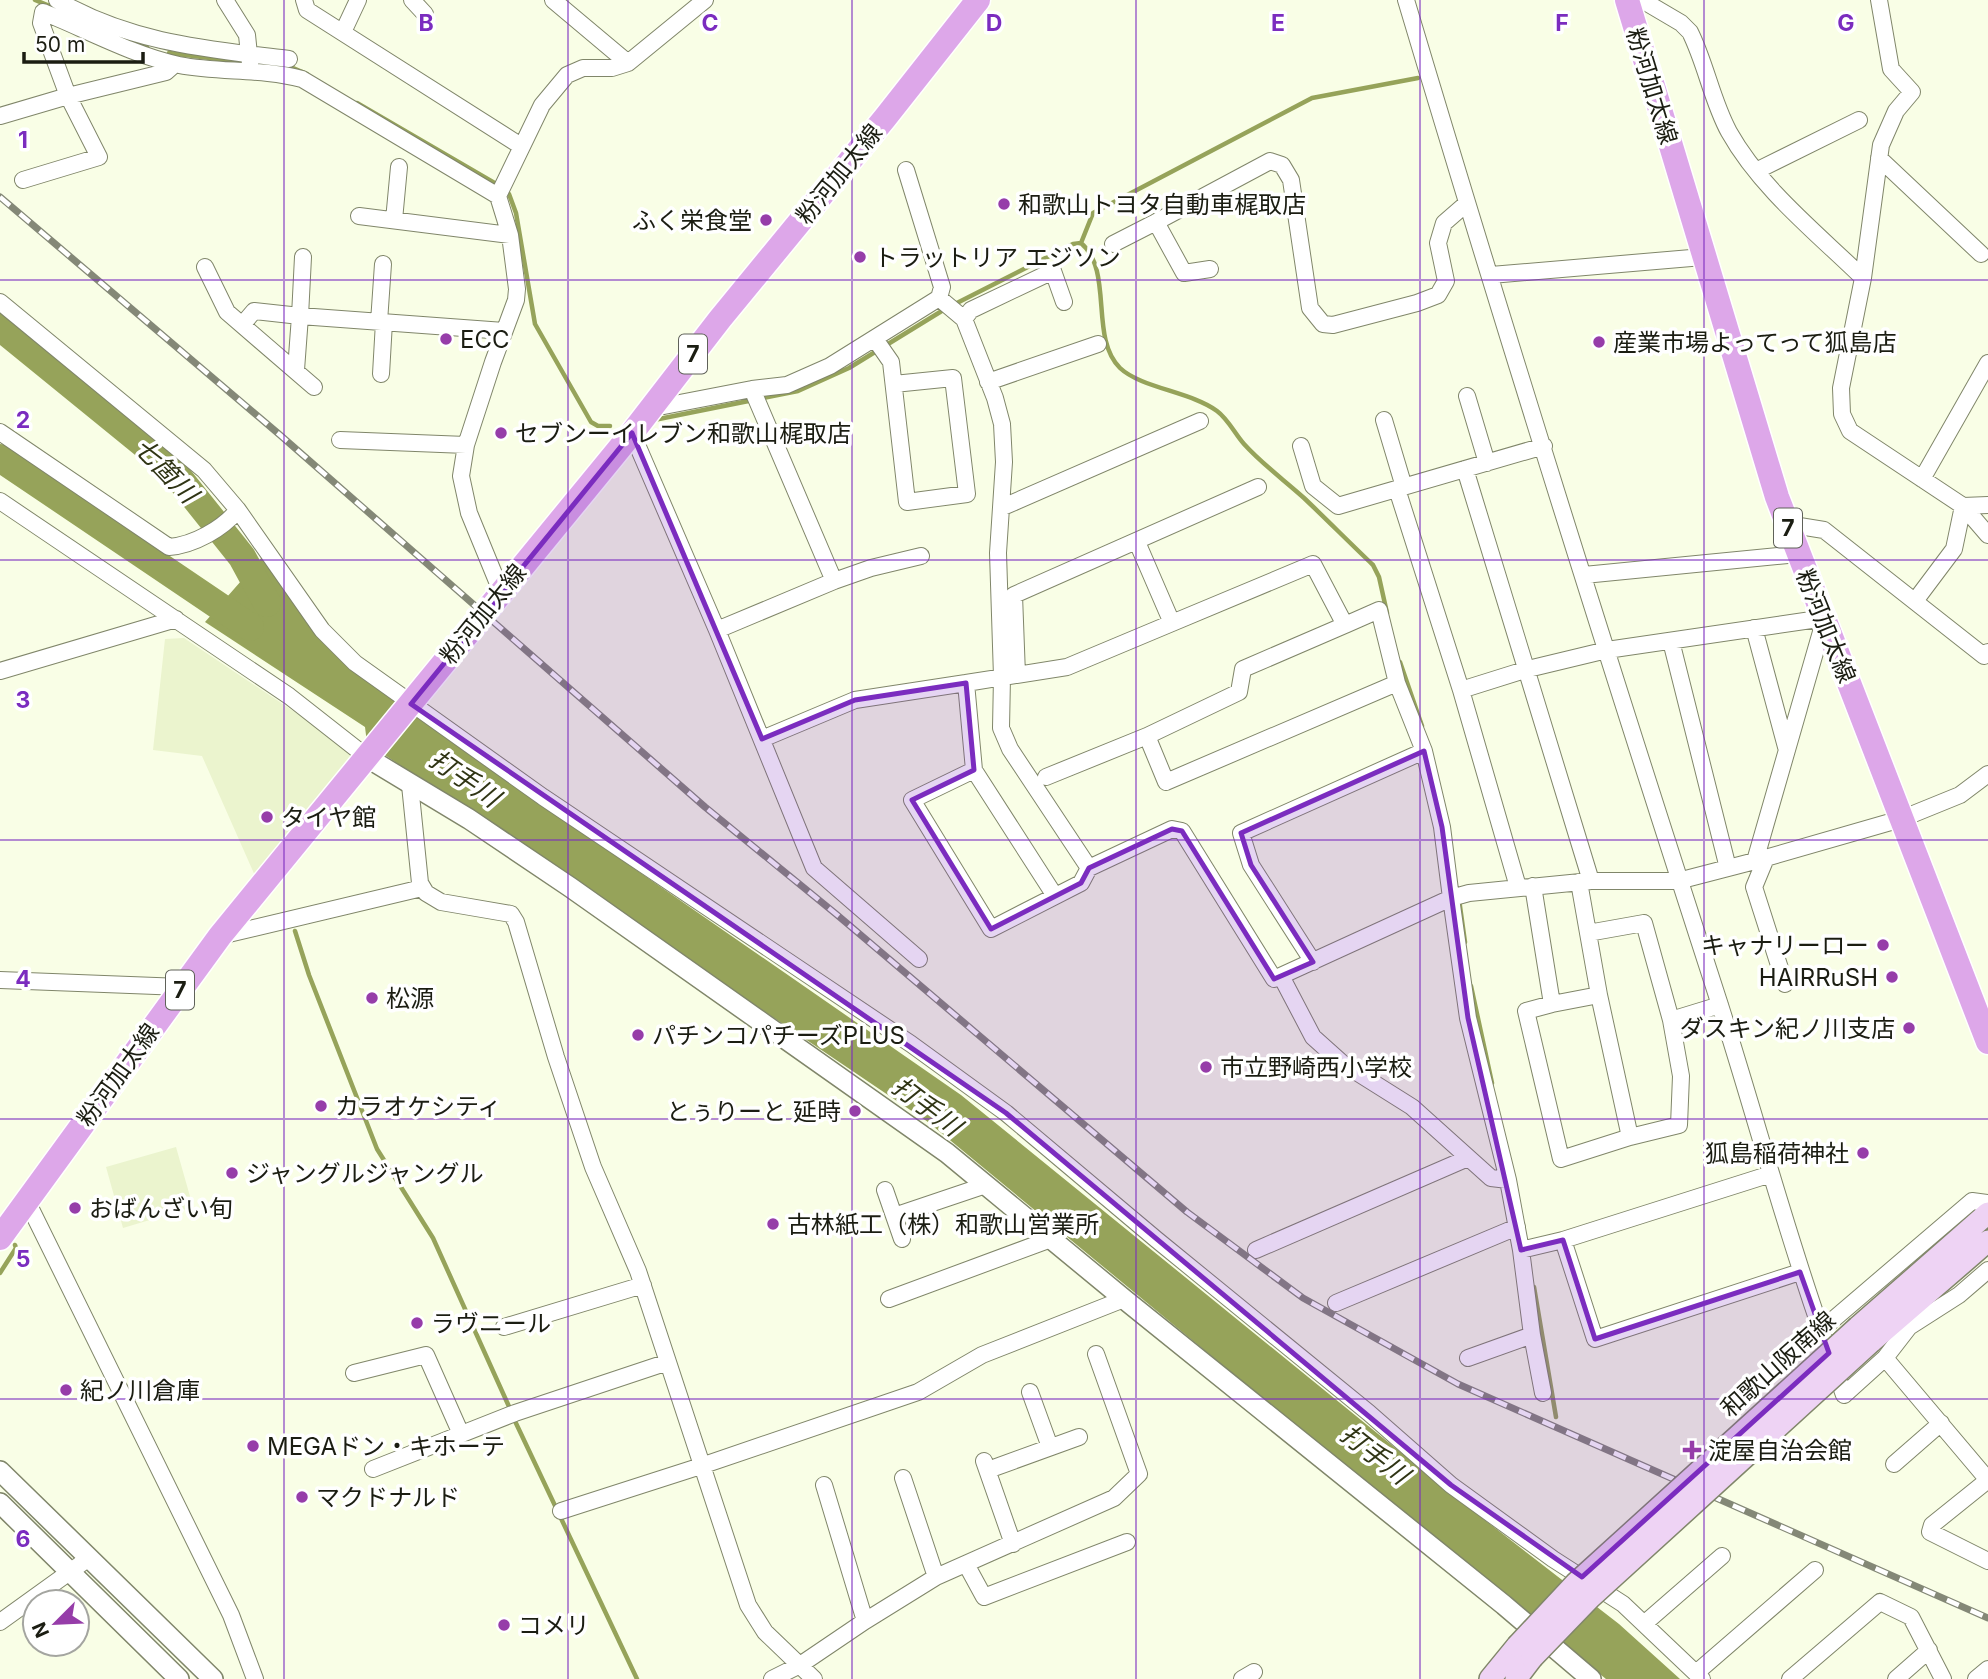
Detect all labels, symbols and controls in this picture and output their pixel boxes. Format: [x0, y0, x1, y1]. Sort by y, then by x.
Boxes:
text: B [418, 9, 434, 37]
text: C [701, 9, 719, 37]
text: D [986, 9, 1002, 37]
text: E [1271, 9, 1285, 37]
text: F [1555, 9, 1569, 37]
text: G [1837, 9, 1855, 37]
scale bar [24, 21, 144, 65]
street label: 粉河加太線 [1621, 24, 1683, 148]
text: 50 m [35, 32, 85, 57]
street label: 粉河加太線 [790, 118, 888, 230]
text: 1 [18, 126, 28, 154]
place label: 和歌山トヨタ自動車梶取店 [1018, 190, 1306, 219]
marker: 和歌山トヨタ自動車梶取店 [996, 196, 1012, 212]
place label: ふく栄食堂 [632, 206, 752, 235]
marker: ふく栄食堂 [758, 212, 774, 228]
place label: トラットリア エジソン [874, 243, 1121, 272]
marker: トラットリア エジソン [852, 249, 868, 265]
place label: ECC [460, 325, 510, 354]
place label: 産業市場よってって狐島店 [1613, 328, 1896, 357]
marker: ECC [438, 331, 454, 347]
road number: 7 [679, 334, 707, 374]
marker: 産業市場よってって狐島店 [1591, 334, 1607, 350]
text: 2 [16, 406, 30, 434]
place label: セブンーイレブン和歌山梶取店 [515, 419, 851, 448]
marker: セブンーイレブン和歌山梶取店 [493, 425, 509, 441]
water label: 七箇川 [128, 431, 206, 511]
road number: 7 [1774, 508, 1802, 548]
street label: 粉河加太線 [434, 558, 532, 670]
street label: 粉河加太線 [1790, 565, 1862, 687]
text: 3 [16, 686, 30, 714]
water label: 打手川 [424, 743, 508, 815]
place label: タイヤ館 [281, 803, 376, 832]
marker: タイヤ館 [259, 809, 275, 825]
place label: キャナリーロー [1701, 931, 1869, 960]
marker: キャナリーロー [1875, 937, 1891, 953]
place label: HAIRRuSH [1759, 963, 1878, 992]
text: 4 [15, 965, 31, 993]
marker: HAIRRuSH [1884, 969, 1900, 985]
road number: 7 [166, 970, 194, 1009]
place label: 松源 [386, 984, 434, 1013]
marker: 松源 [364, 990, 380, 1006]
place label: ダスキン紀ノ川支店 [1680, 1014, 1895, 1043]
street label: 粉河加太線 [71, 1018, 165, 1132]
marker: ダスキン紀ノ川支店 [1901, 1020, 1917, 1036]
place label: パチンコパチーズPLUS [652, 1021, 905, 1050]
marker: パチンコパチーズPLUS [630, 1027, 646, 1043]
place label: 市立野崎西小学校 [1220, 1053, 1412, 1082]
marker: 市立野崎西小学校 [1198, 1059, 1214, 1075]
water label: 打手川 [887, 1070, 970, 1144]
place label: カラオケシティ [335, 1092, 502, 1121]
place label: とぅりーと 延時 [666, 1097, 841, 1126]
marker: カラオケシティ [313, 1098, 329, 1114]
marker: とぅりーと 延時 [847, 1103, 863, 1119]
place label: 狐島稲荷神社 [1705, 1139, 1849, 1168]
marker: 狐島稲荷神社 [1855, 1145, 1871, 1161]
place label: ジャングルジャングル [246, 1159, 484, 1188]
marker: ジャングルジャングル [224, 1165, 240, 1181]
place label: おばんざい旬 [89, 1194, 233, 1223]
marker: おばんざい旬 [67, 1200, 83, 1216]
place label: 古林紙工（株）和歌山営業所 [787, 1210, 1099, 1239]
marker: 古林紙工（株）和歌山営業所 [765, 1216, 781, 1232]
text: 5 [16, 1245, 30, 1273]
street label: 和歌山阪南線 [1715, 1305, 1841, 1423]
place label: ラヴニール [431, 1309, 551, 1338]
marker: ラヴニール [409, 1315, 425, 1331]
place label: 紀ノ川倉庫 [80, 1376, 200, 1405]
marker: 紀ノ川倉庫 [58, 1382, 74, 1398]
water label: 打手川 [1335, 1418, 1418, 1492]
place label: MEGAドン・キホーテ [267, 1432, 505, 1461]
place label: 淀屋自治会館 [1708, 1436, 1852, 1465]
marker: MEGAドン・キホーテ [245, 1438, 261, 1454]
marker: 淀屋自治会館 [1682, 1440, 1702, 1460]
place label: マクドナルド [316, 1483, 460, 1512]
marker: マクドナルド [294, 1489, 310, 1505]
text: 6 [16, 1525, 30, 1553]
north arrow [21, 1588, 91, 1658]
place label: コメリ [518, 1611, 590, 1640]
marker: コメリ [496, 1617, 512, 1633]
text: N [27, 1618, 54, 1641]

